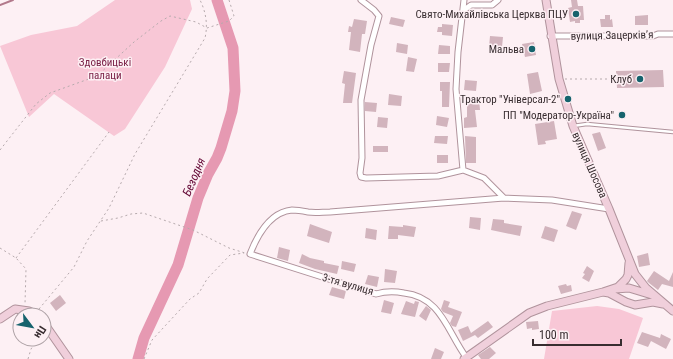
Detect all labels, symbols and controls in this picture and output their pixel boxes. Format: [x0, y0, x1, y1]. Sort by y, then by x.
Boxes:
place label: Свято-Михайлівська Церква ПЦУ [415, 8, 568, 21]
marker: Свято-Михайлівська Церква ПЦУ [571, 9, 581, 19]
street label: вулиця Зацерківʼя [571, 28, 653, 43]
place label: Мальва [489, 43, 524, 56]
marker: Мальва [527, 44, 537, 54]
park label: Здовбицькі палаци [79, 56, 131, 82]
place label: Клуб [610, 73, 632, 86]
marker: Клуб [635, 74, 645, 84]
place label: Трактор "Універсал-2" [460, 93, 560, 106]
marker: Трактор "Універсал-2" [563, 94, 573, 104]
place label: ПП "Модератор-Україна" [503, 109, 614, 122]
marker: ПП "Модератор-Україна" [617, 110, 627, 120]
street label: вулиця Шосова [569, 130, 610, 200]
water label: Безодня [180, 155, 208, 198]
street label: 3-тя вулиця [321, 271, 375, 298]
north arrow [12, 307, 52, 347]
scale bar [533, 321, 621, 347]
text: Пн [31, 323, 49, 341]
text: 100 m [539, 328, 569, 342]

